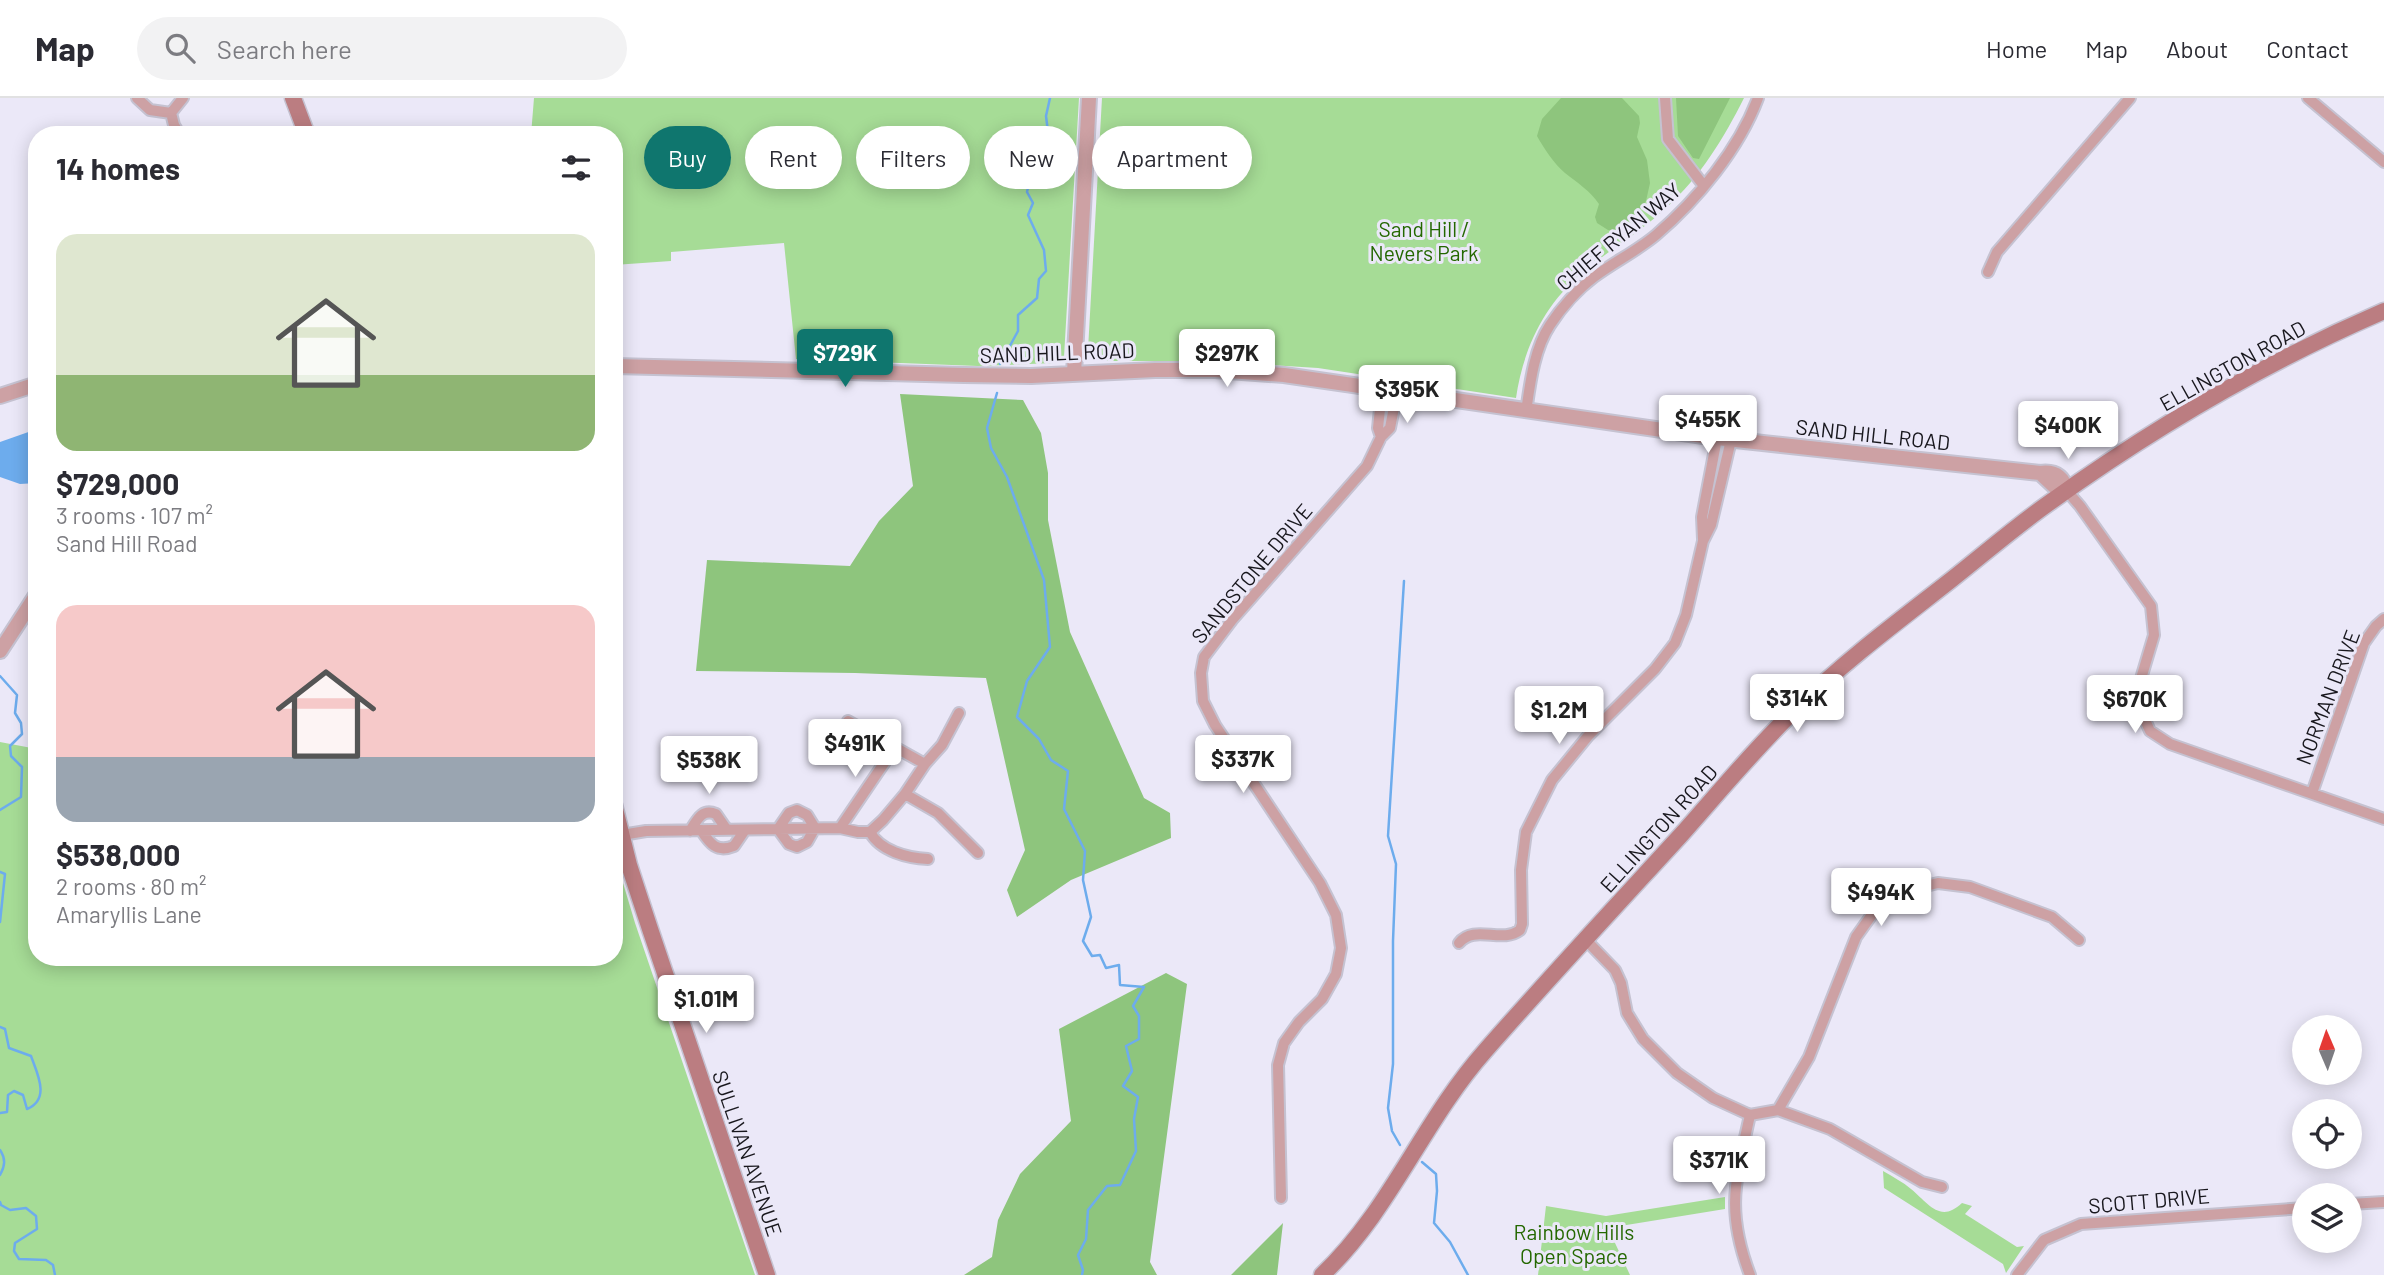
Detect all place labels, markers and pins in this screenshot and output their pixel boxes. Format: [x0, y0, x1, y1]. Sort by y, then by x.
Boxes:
pin: $729K [796, 330, 894, 389]
pin: $297K [1178, 330, 1276, 389]
pin: $395K [1358, 366, 1456, 425]
pin: $455K [1659, 396, 1757, 455]
pin: $400K [2019, 402, 2117, 461]
pin: $314K [1748, 674, 1846, 734]
pin: $670K [2086, 676, 2184, 735]
pin: $1.2M [1510, 686, 1608, 746]
pin: $491K [806, 720, 904, 779]
pin: $538K [660, 736, 758, 796]
pin: $337K [1194, 736, 1292, 795]
pin: $494K [1832, 868, 1930, 928]
pin: $1.01M [649, 976, 763, 1035]
pin: $371K [1670, 1136, 1768, 1196]

